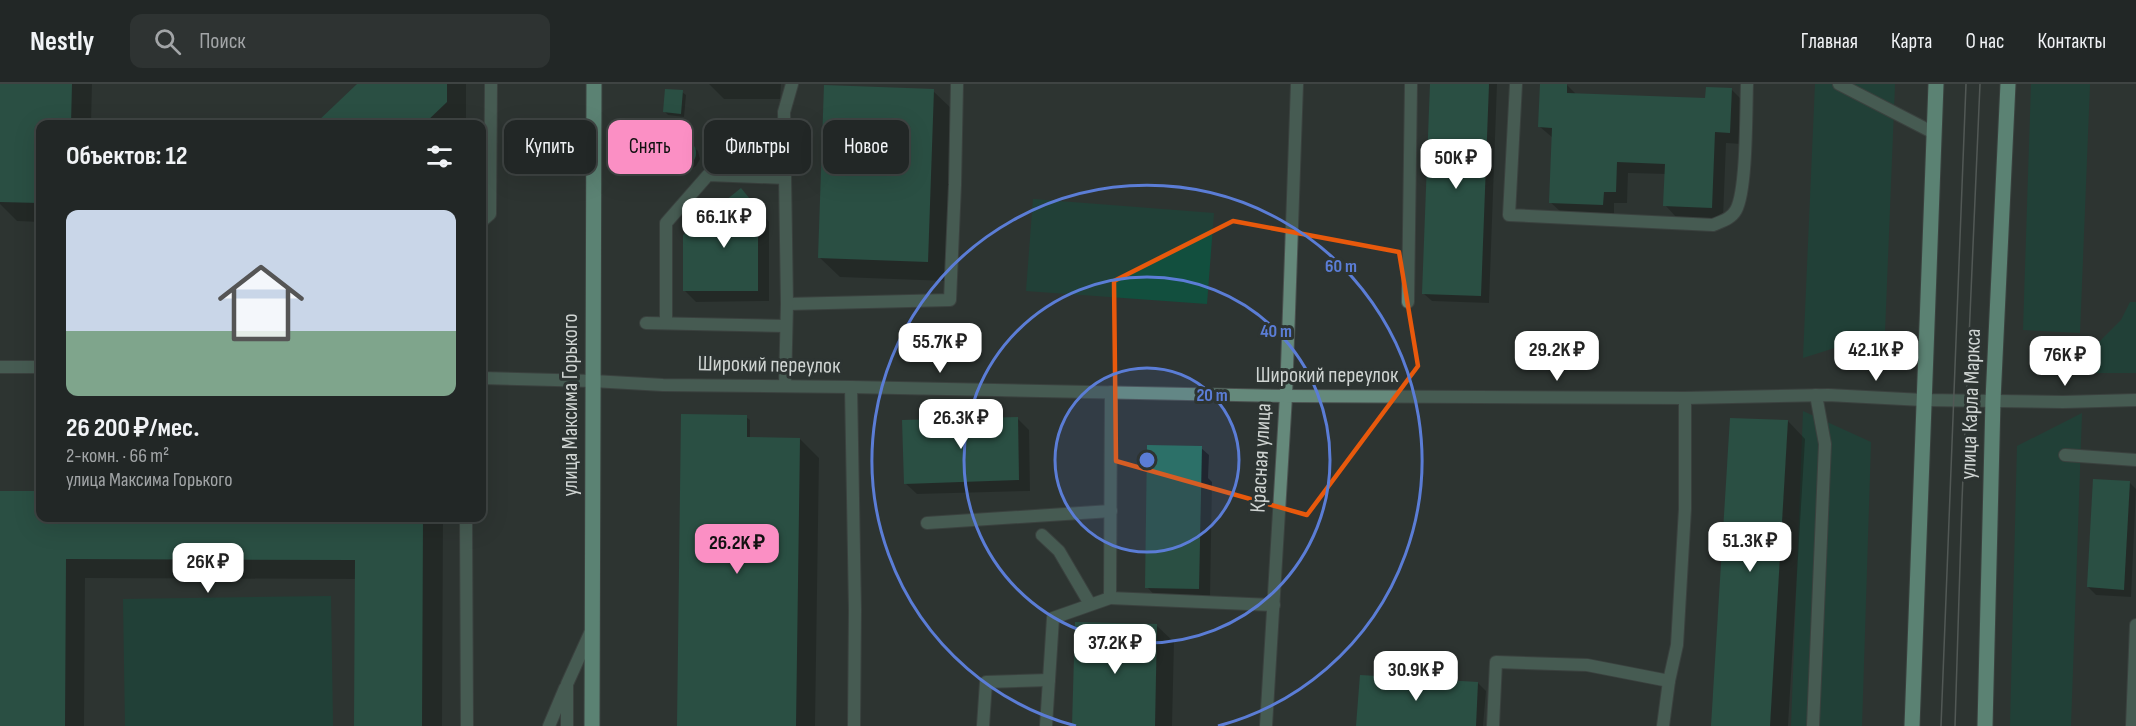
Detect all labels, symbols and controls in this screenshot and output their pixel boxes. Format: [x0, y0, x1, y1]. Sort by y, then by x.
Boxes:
search box [130, 14, 550, 68]
text: Nestly [30, 25, 94, 58]
icon: search [151, 25, 184, 58]
text: Поиск [199, 28, 246, 55]
text: Главная [1801, 29, 1858, 54]
text: Карта [1891, 29, 1932, 54]
text: О нас [1965, 29, 2004, 54]
text: Контакты [2037, 29, 2106, 54]
chip: Купить [504, 120, 596, 174]
chip: Снять [608, 120, 692, 174]
chip: Фильтры [704, 120, 811, 174]
chip: Новое [823, 120, 909, 174]
pin: 50K ₽ [1414, 139, 1498, 190]
icon: filters [423, 140, 456, 173]
text: Объектов: 12 [66, 141, 187, 172]
text: 50K ₽ [1435, 146, 1477, 170]
pin: 66.1K ₽ [669, 198, 779, 249]
text: 66.1K ₽ [696, 205, 752, 229]
icon: home [207, 249, 315, 357]
text: 60 m [1325, 256, 1357, 277]
street label: улица Максима Горького [557, 313, 584, 497]
text: 40 m [1260, 321, 1292, 342]
pin: 55.7K ₽ [885, 323, 995, 374]
street label: улица Карла Маркса [1955, 328, 1987, 480]
text: 55.7K ₽ [913, 330, 967, 354]
pin: 29.2K ₽ [1502, 331, 1612, 382]
pin: 42.1K ₽ [1821, 331, 1931, 382]
pin: 76K ₽ [2023, 336, 2107, 387]
text: 29.2K ₽ [1529, 338, 1585, 362]
text: 42.1K ₽ [1848, 338, 1904, 362]
text: 76K ₽ [2044, 343, 2086, 367]
street label: Широкий переулок [697, 350, 841, 380]
street label: Широкий переулок [1256, 362, 1399, 389]
text: 20 m [1196, 385, 1228, 406]
pin: 26.3K ₽ [906, 399, 1016, 450]
street label: Красная улица [1245, 403, 1277, 513]
text: 26.3K ₽ [933, 406, 989, 430]
text: 26 200 ₽/мес. [66, 413, 199, 444]
text: 2-комн. · 66 m² [66, 444, 169, 468]
centre of rings [1137, 450, 1157, 470]
text: улица Максима Горького [66, 468, 233, 492]
pin: 51.3K ₽ [1695, 522, 1805, 573]
pin: 26.2K ₽ [682, 524, 792, 575]
text: 51.3K ₽ [1722, 529, 1778, 553]
text: 26.2K ₽ [709, 531, 765, 555]
pin: 26K ₽ [166, 543, 250, 594]
text: 26K ₽ [187, 550, 229, 574]
pin: 37.2K ₽ [1060, 624, 1170, 675]
text: 37.2K ₽ [1088, 631, 1142, 655]
pin: 30.9K ₽ [1361, 651, 1471, 702]
text: 30.9K ₽ [1388, 658, 1444, 682]

